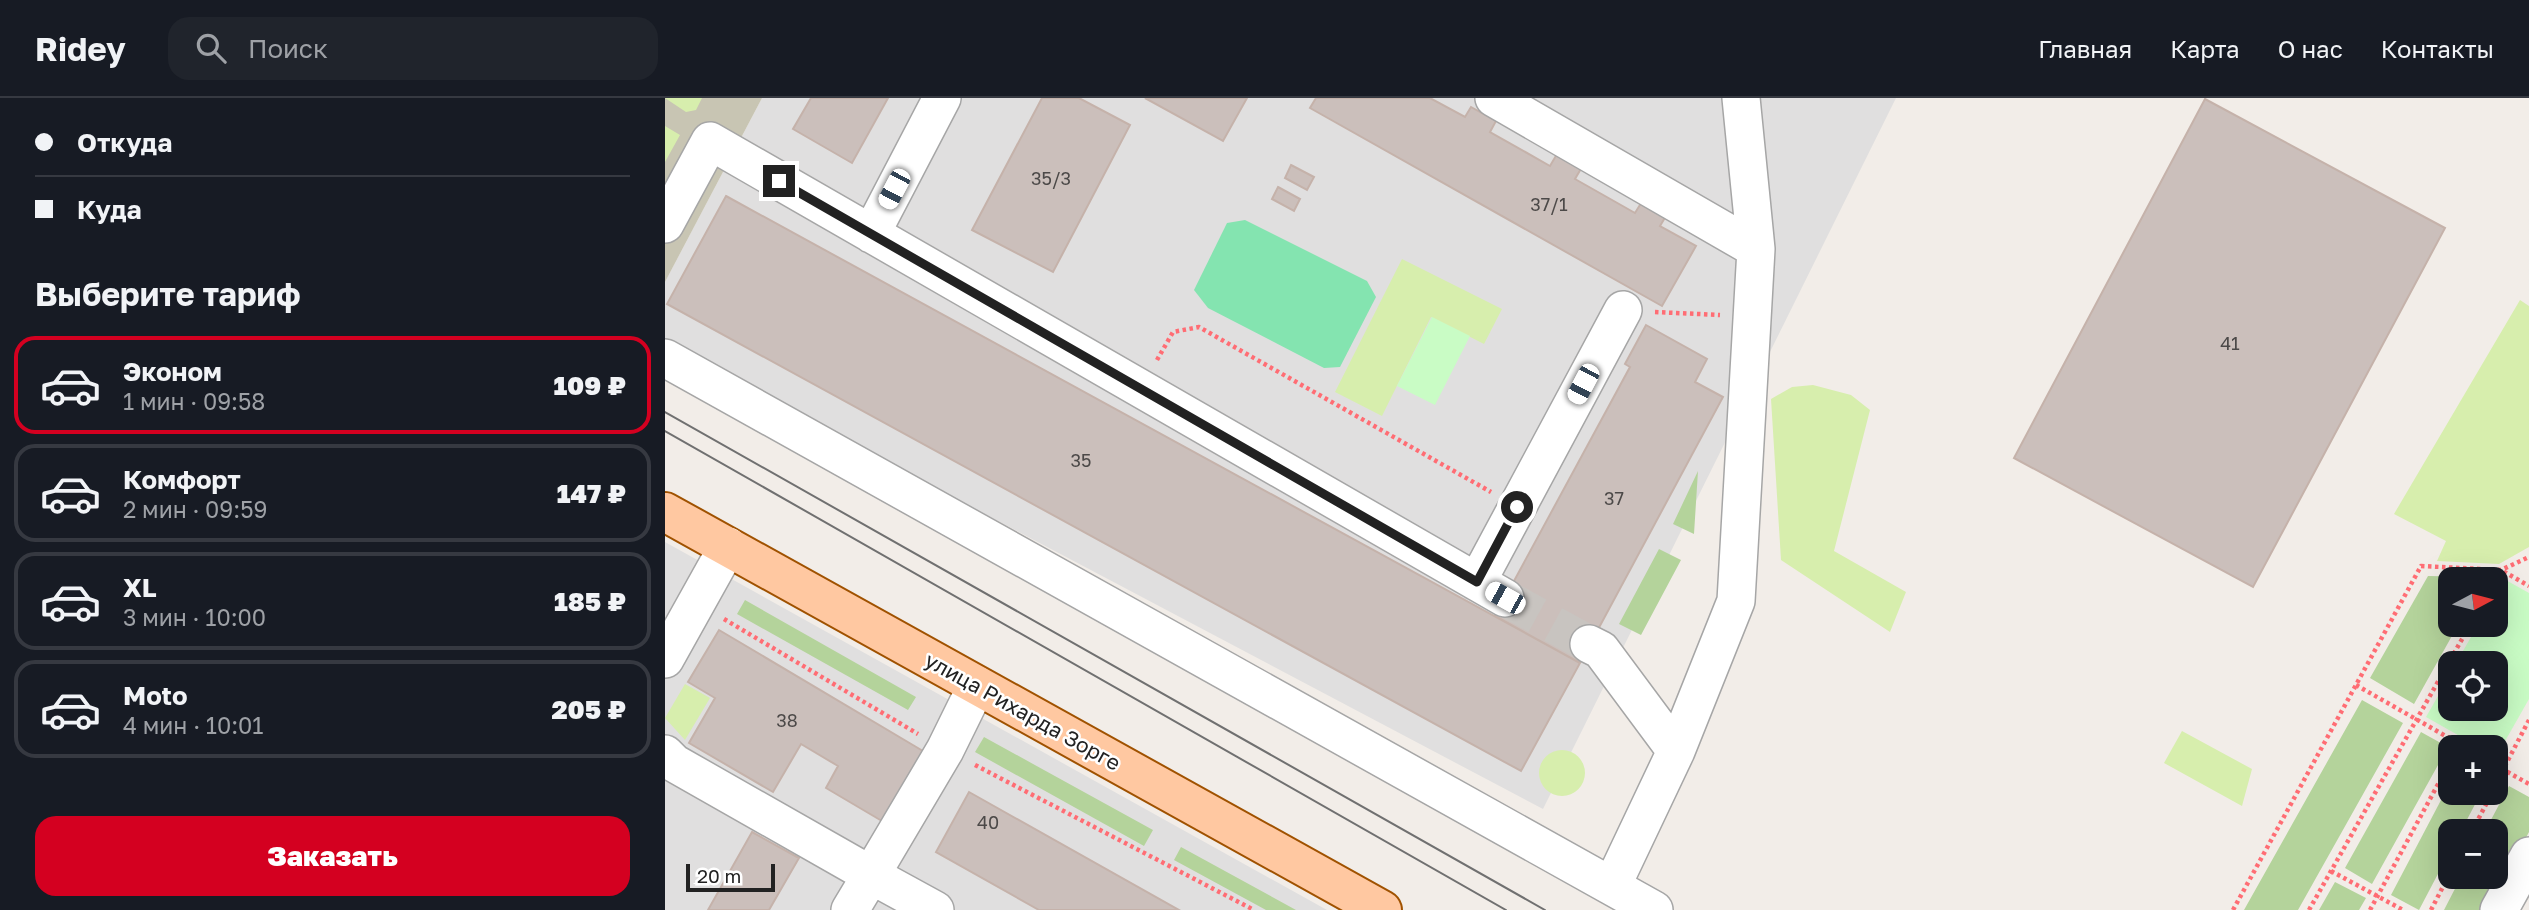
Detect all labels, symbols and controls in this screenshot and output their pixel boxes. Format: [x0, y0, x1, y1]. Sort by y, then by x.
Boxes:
search box [168, 17, 658, 80]
text: Ridey [35, 29, 126, 68]
icon: search [192, 29, 230, 67]
text: Поиск [248, 33, 328, 64]
text: Главная [2038, 34, 2132, 63]
text: Карта [2170, 34, 2240, 63]
text: О нас [2278, 34, 2343, 63]
text: Контакты [2381, 34, 2494, 63]
text: Откуда [77, 127, 172, 158]
route end [763, 165, 795, 197]
car [875, 166, 914, 212]
house number: 35/3 [1031, 167, 1071, 189]
house number: 37/1 [1530, 193, 1568, 215]
text: Куда [77, 194, 142, 225]
text: Выберите тариф [35, 275, 301, 313]
house number: 41 [2220, 332, 2240, 354]
icon: car [39, 354, 102, 417]
text: Эконом [123, 356, 222, 387]
car [1564, 361, 1603, 407]
text: 109 ₽ [553, 370, 626, 401]
text: 1 мин · 09:58 [123, 387, 265, 415]
house number: 35 [1071, 449, 1091, 471]
icon: car [39, 462, 102, 525]
text: Комфорт [123, 464, 241, 495]
text: 147 ₽ [557, 478, 626, 509]
house number: 37 [1604, 487, 1624, 509]
route start [1501, 491, 1533, 523]
text: 2 мин · 09:59 [123, 495, 267, 523]
north arrow [2438, 567, 2508, 637]
map controls [2438, 567, 2508, 889]
icon: car [39, 570, 102, 633]
text: XL [123, 572, 157, 603]
car [1482, 579, 1529, 617]
text: 185 ₽ [554, 586, 626, 617]
text: 3 мин · 10:00 [123, 603, 266, 631]
street label: улица Рихарда Зорге [921, 646, 1125, 776]
button: locate [2438, 651, 2508, 721]
icon: car [39, 678, 102, 741]
text: Moto [123, 680, 188, 711]
text: 205 ₽ [552, 694, 626, 725]
house number: 38 [776, 709, 798, 731]
text: 4 мин · 10:01 [123, 711, 264, 739]
button: + [2438, 735, 2508, 805]
house number: 40 [977, 811, 999, 833]
button: Заказать [35, 816, 630, 896]
button: − [2438, 819, 2508, 889]
scale bar [686, 861, 775, 893]
text: 20 m [697, 864, 741, 887]

